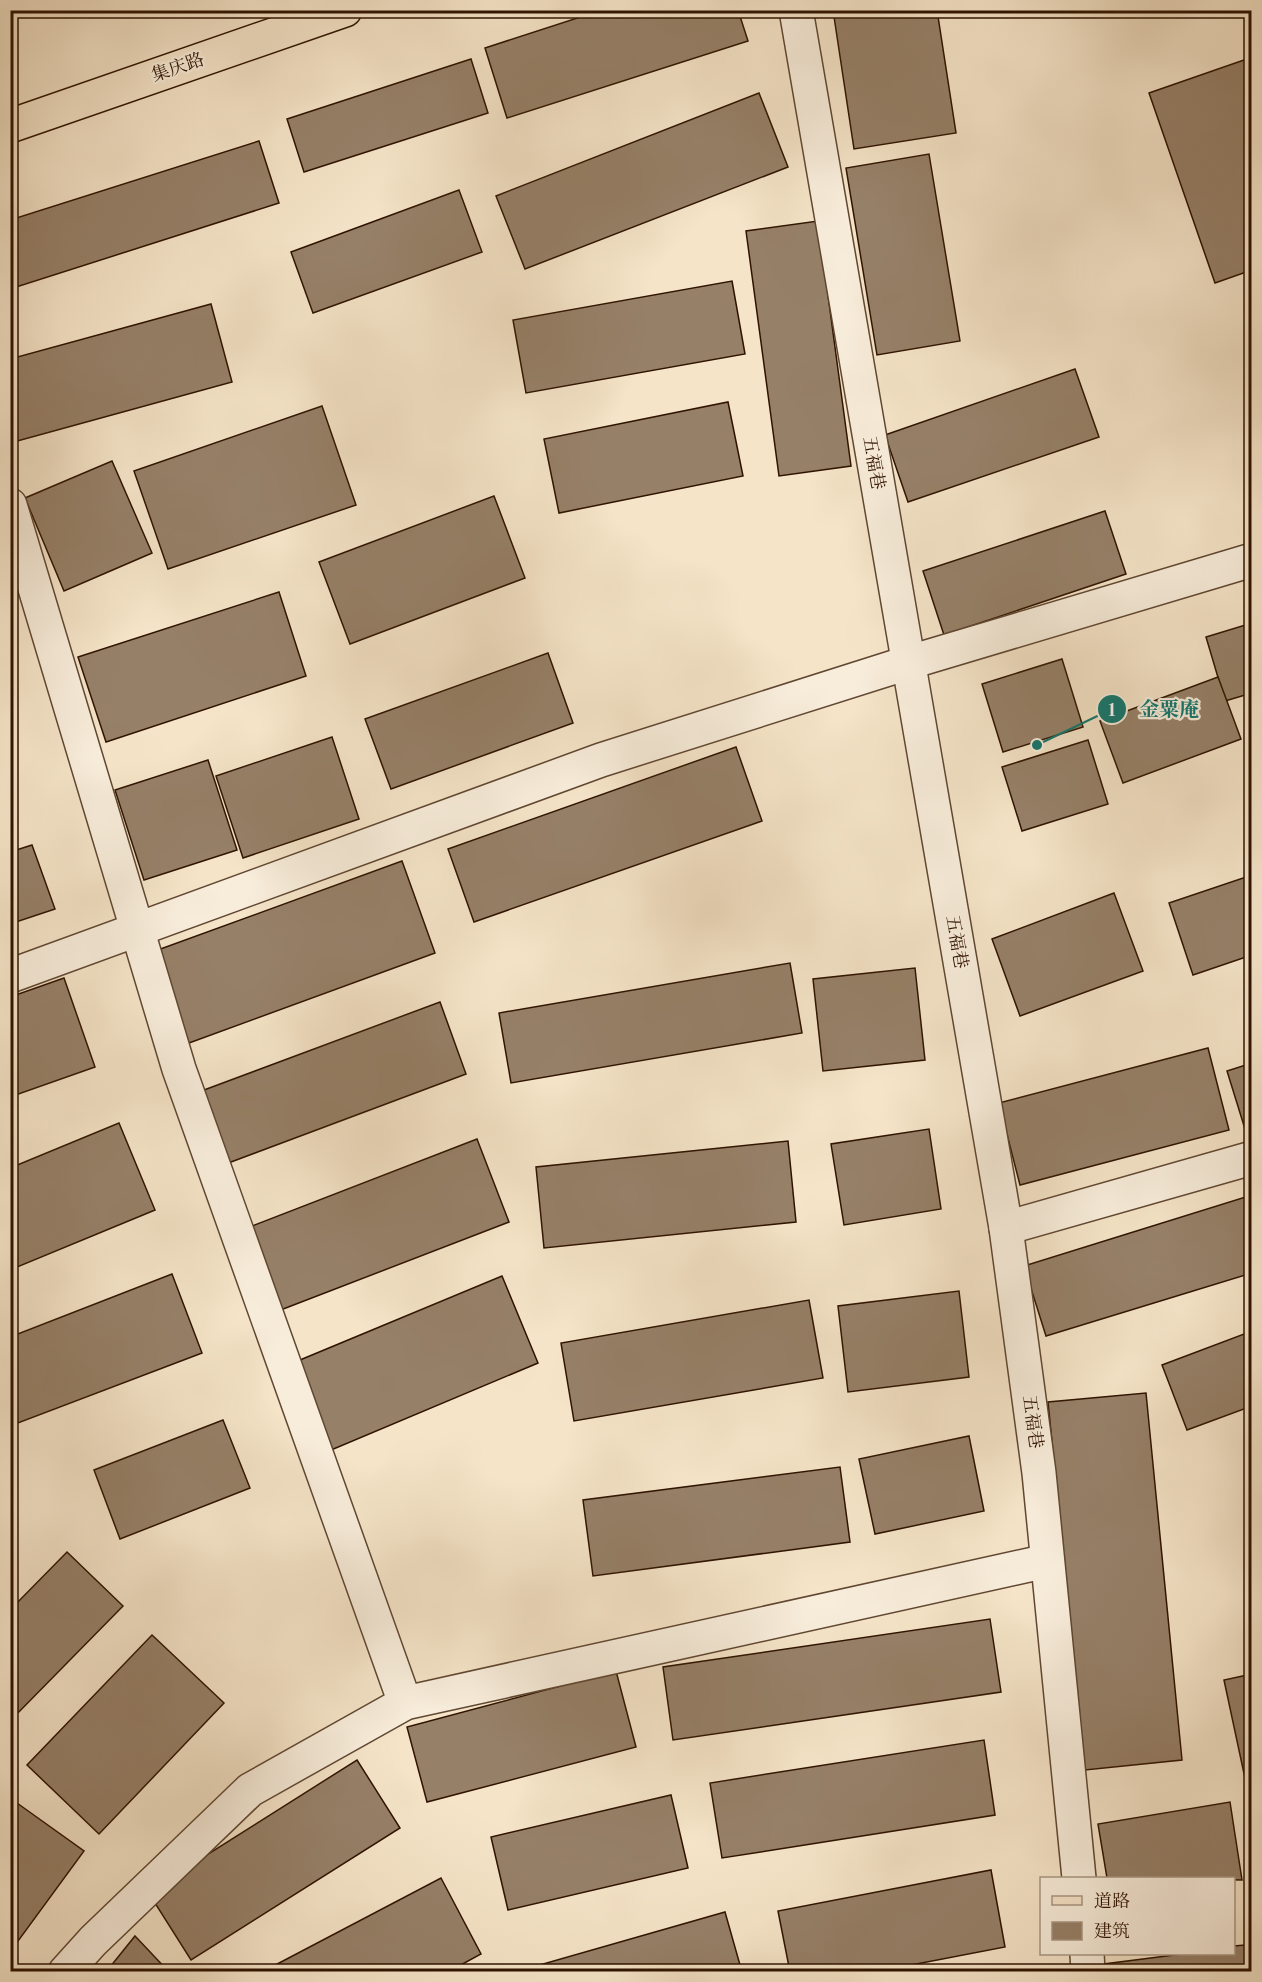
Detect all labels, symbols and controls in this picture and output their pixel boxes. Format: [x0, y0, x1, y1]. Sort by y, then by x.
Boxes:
street label: 集庆路 [149, 49, 206, 85]
street label: 五福巷 [859, 435, 889, 491]
callout: 金粟庵 [1097, 690, 1211, 728]
text: 金粟庵 [1139, 698, 1199, 721]
text: 1 [1107, 702, 1117, 720]
street label: 五福巷 [942, 914, 972, 970]
street label: 五福巷 [1019, 1394, 1047, 1450]
legend [1040, 1877, 1235, 1955]
text: 道路 [1094, 1891, 1130, 1911]
text: 建筑 [1094, 1921, 1130, 1941]

